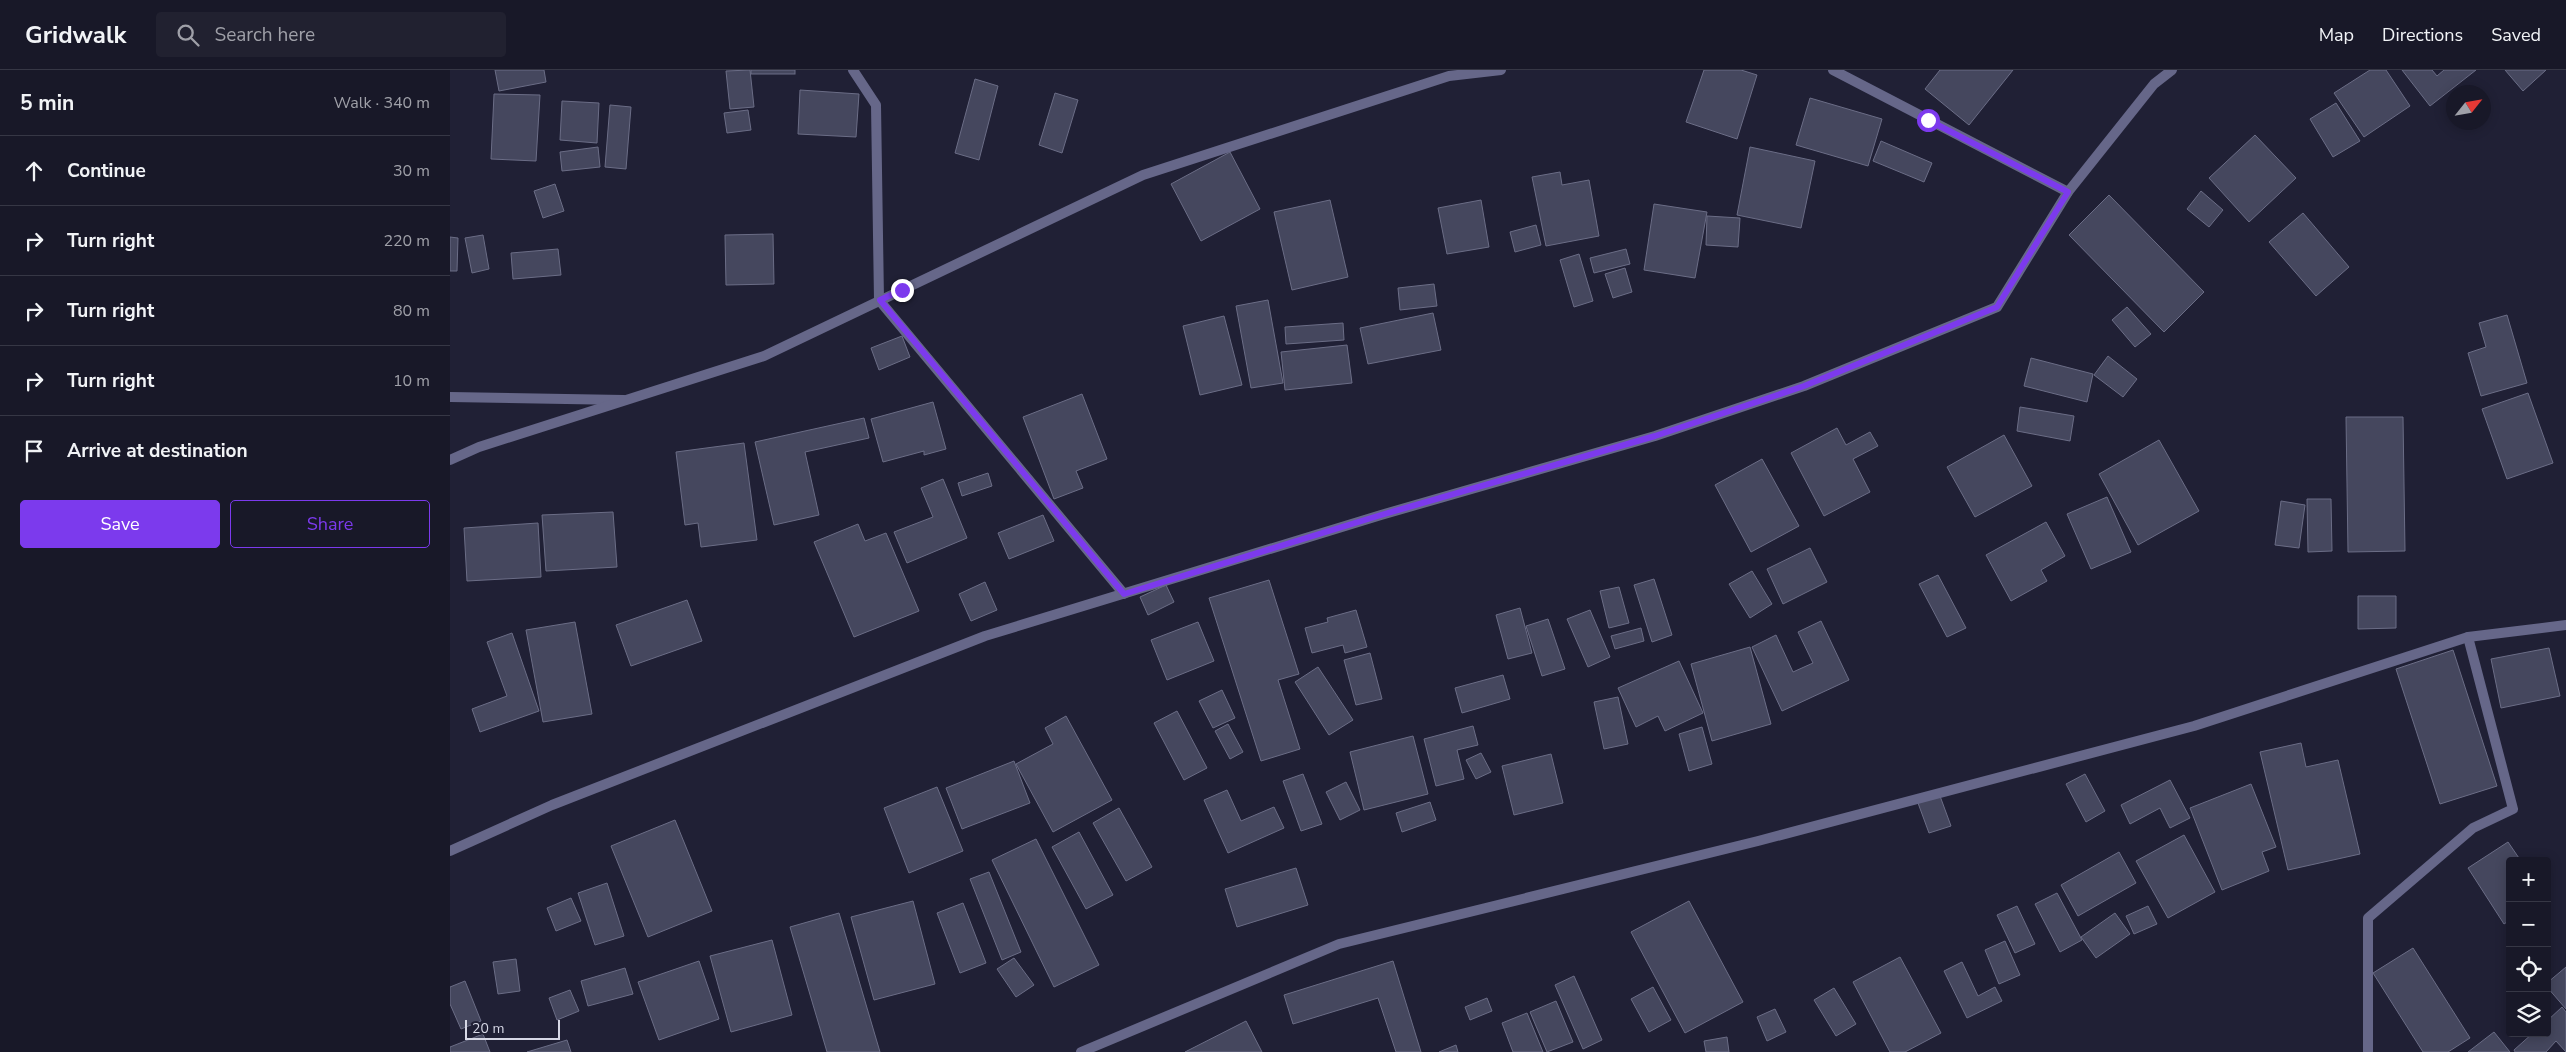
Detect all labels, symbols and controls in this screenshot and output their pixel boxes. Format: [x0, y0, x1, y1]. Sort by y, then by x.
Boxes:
search box [156, 12, 506, 57]
text: Gridwalk [25, 19, 126, 51]
icon: search [174, 21, 202, 49]
text: Search here [214, 22, 315, 48]
text: Map [2319, 23, 2354, 47]
text: Directions [2382, 23, 2463, 47]
text: Saved [2491, 23, 2541, 47]
north arrow [2446, 85, 2491, 130]
text: 5 min [20, 89, 74, 117]
text: Walk · 340 m [334, 92, 430, 114]
route start [1917, 109, 1940, 132]
icon: ahead [20, 157, 48, 185]
text: Continue [67, 158, 146, 184]
text: 30 m [393, 160, 430, 182]
icon: right [20, 227, 48, 255]
text: Turn right [67, 228, 154, 254]
text: 220 m [383, 230, 430, 252]
route end [891, 279, 914, 302]
icon: right [20, 297, 48, 325]
text: Turn right [67, 298, 154, 324]
text: 80 m [393, 300, 430, 322]
icon: right [20, 367, 48, 395]
text: Turn right [67, 368, 154, 394]
text: 10 m [393, 370, 430, 392]
icon: arrive [20, 437, 48, 465]
text: Arrive at destination [67, 438, 248, 464]
button: Save [20, 500, 220, 548]
button: Share [230, 500, 430, 548]
map controls [2506, 857, 2551, 1037]
button: + [2506, 857, 2551, 902]
button: − [2506, 902, 2551, 947]
button: locate [2506, 947, 2551, 992]
button: layers [2506, 992, 2551, 1037]
scale bar [465, 1017, 560, 1040]
text: 20 m [472, 1019, 504, 1038]

